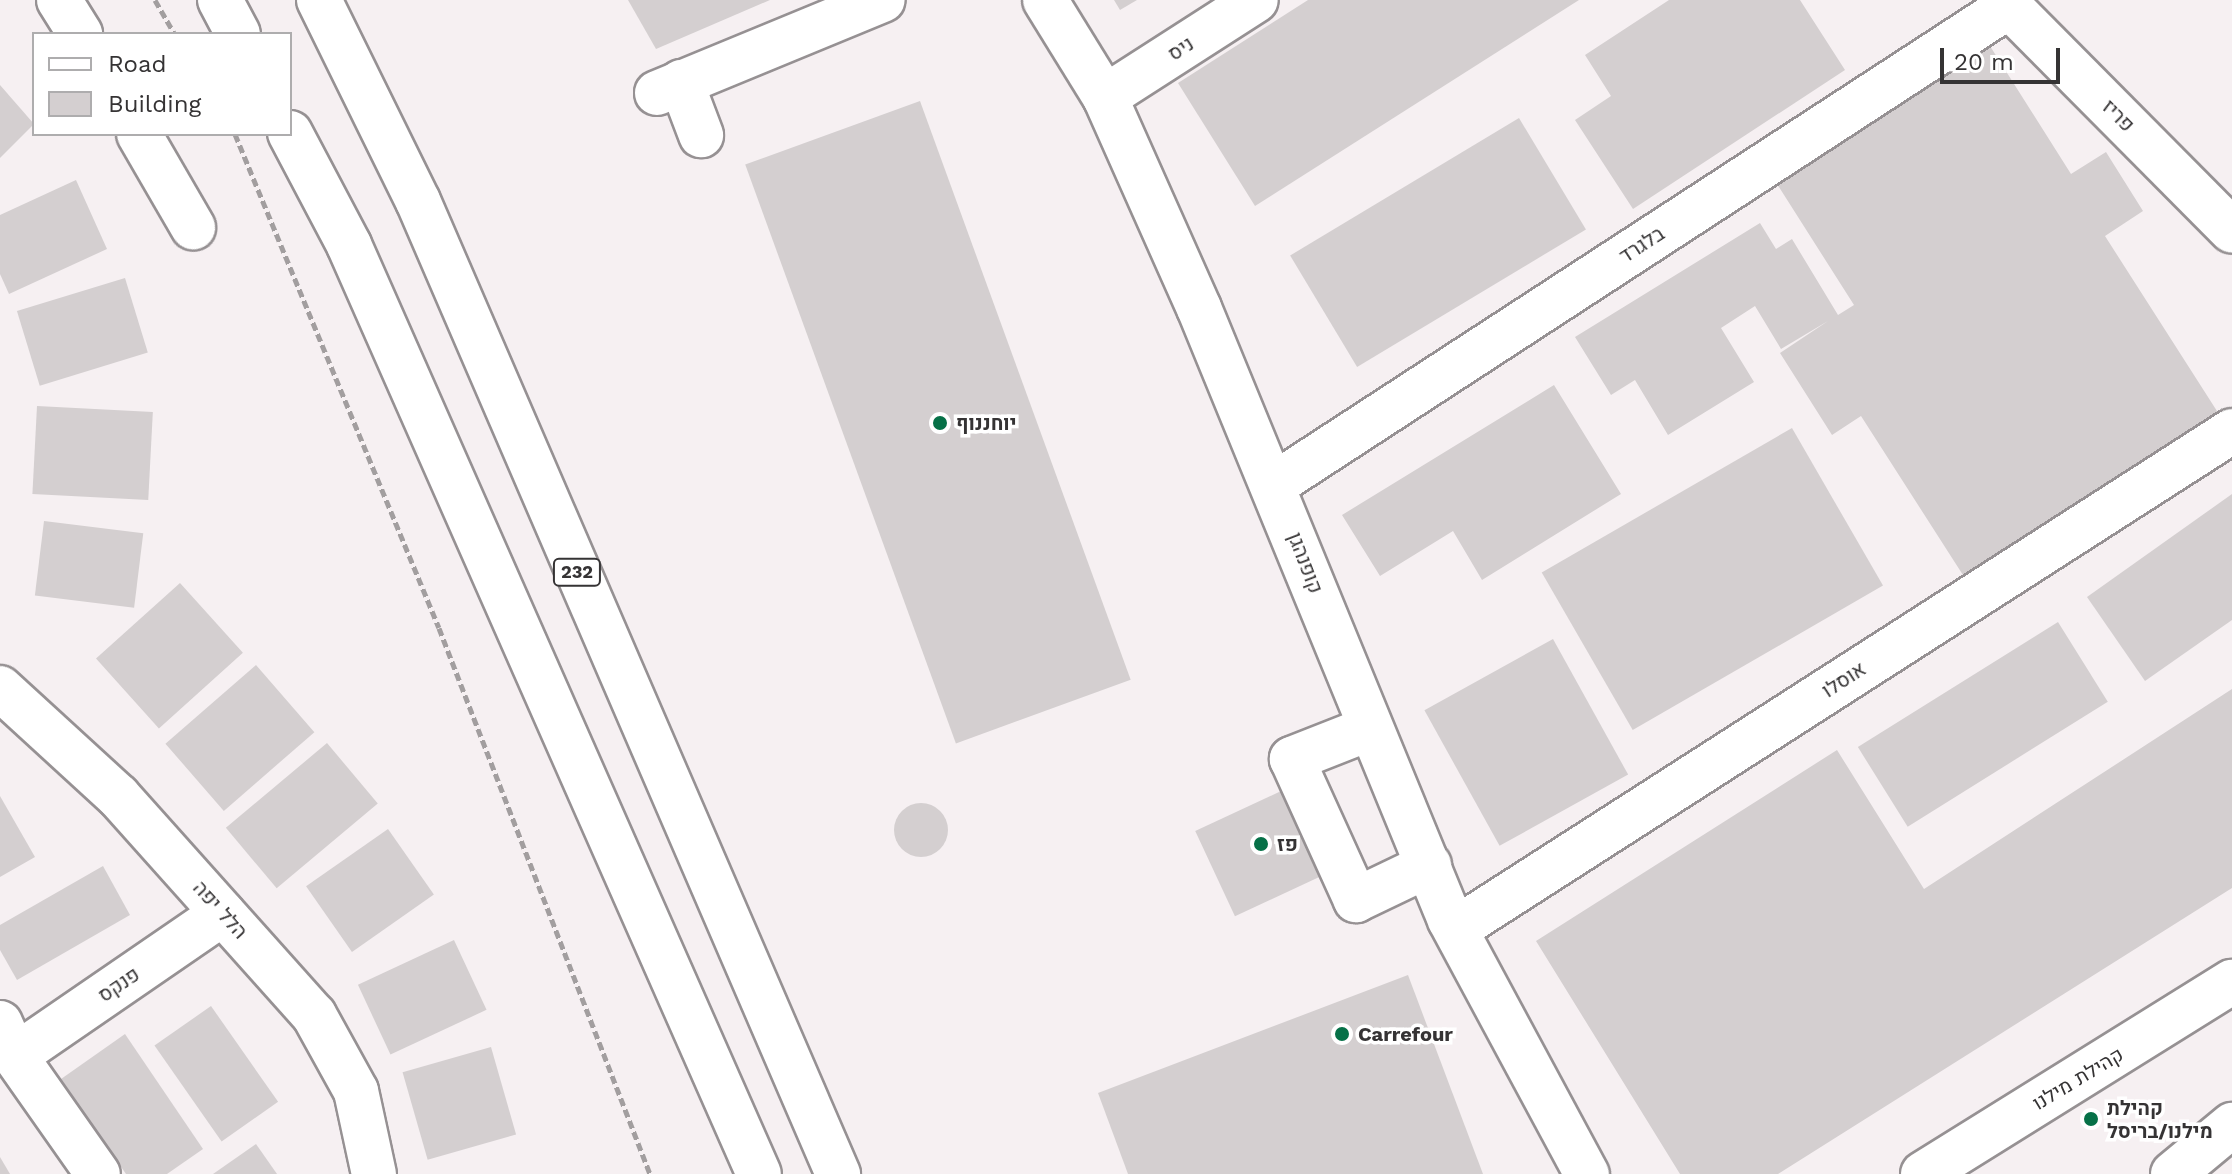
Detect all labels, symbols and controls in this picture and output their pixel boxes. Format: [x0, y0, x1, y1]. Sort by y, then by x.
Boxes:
legend [32, 32, 292, 136]
street label: ניס [1164, 32, 1198, 66]
scale bar [1944, 32, 2064, 82]
text: 20 m [1954, 48, 2014, 76]
text: Road [108, 50, 167, 78]
text: Building [108, 90, 201, 118]
street label: פריז [2097, 95, 2139, 137]
street label: בלגרד [1615, 222, 1669, 268]
place label: יוחננוף [956, 411, 1017, 435]
marker: יוחננוף [931, 414, 949, 432]
street label: קופנהגן [1282, 529, 1328, 597]
road number: 232 [551, 558, 603, 586]
street label: אוסלו [1817, 657, 1871, 703]
place label: פז [1277, 832, 1298, 856]
marker: פז [1252, 835, 1270, 853]
street label: הלל יפה [188, 876, 252, 944]
street label: פנקס [94, 962, 144, 1008]
place label: Carrefour [1358, 1022, 1453, 1046]
marker: Carrefour [1333, 1025, 1351, 1043]
street label: קהילת מילנו [2028, 1042, 2128, 1116]
place label: קהילת מילנו/בריסל [2107, 1096, 2213, 1143]
marker: קהילת מילנו/בריסל [2082, 1110, 2100, 1128]

